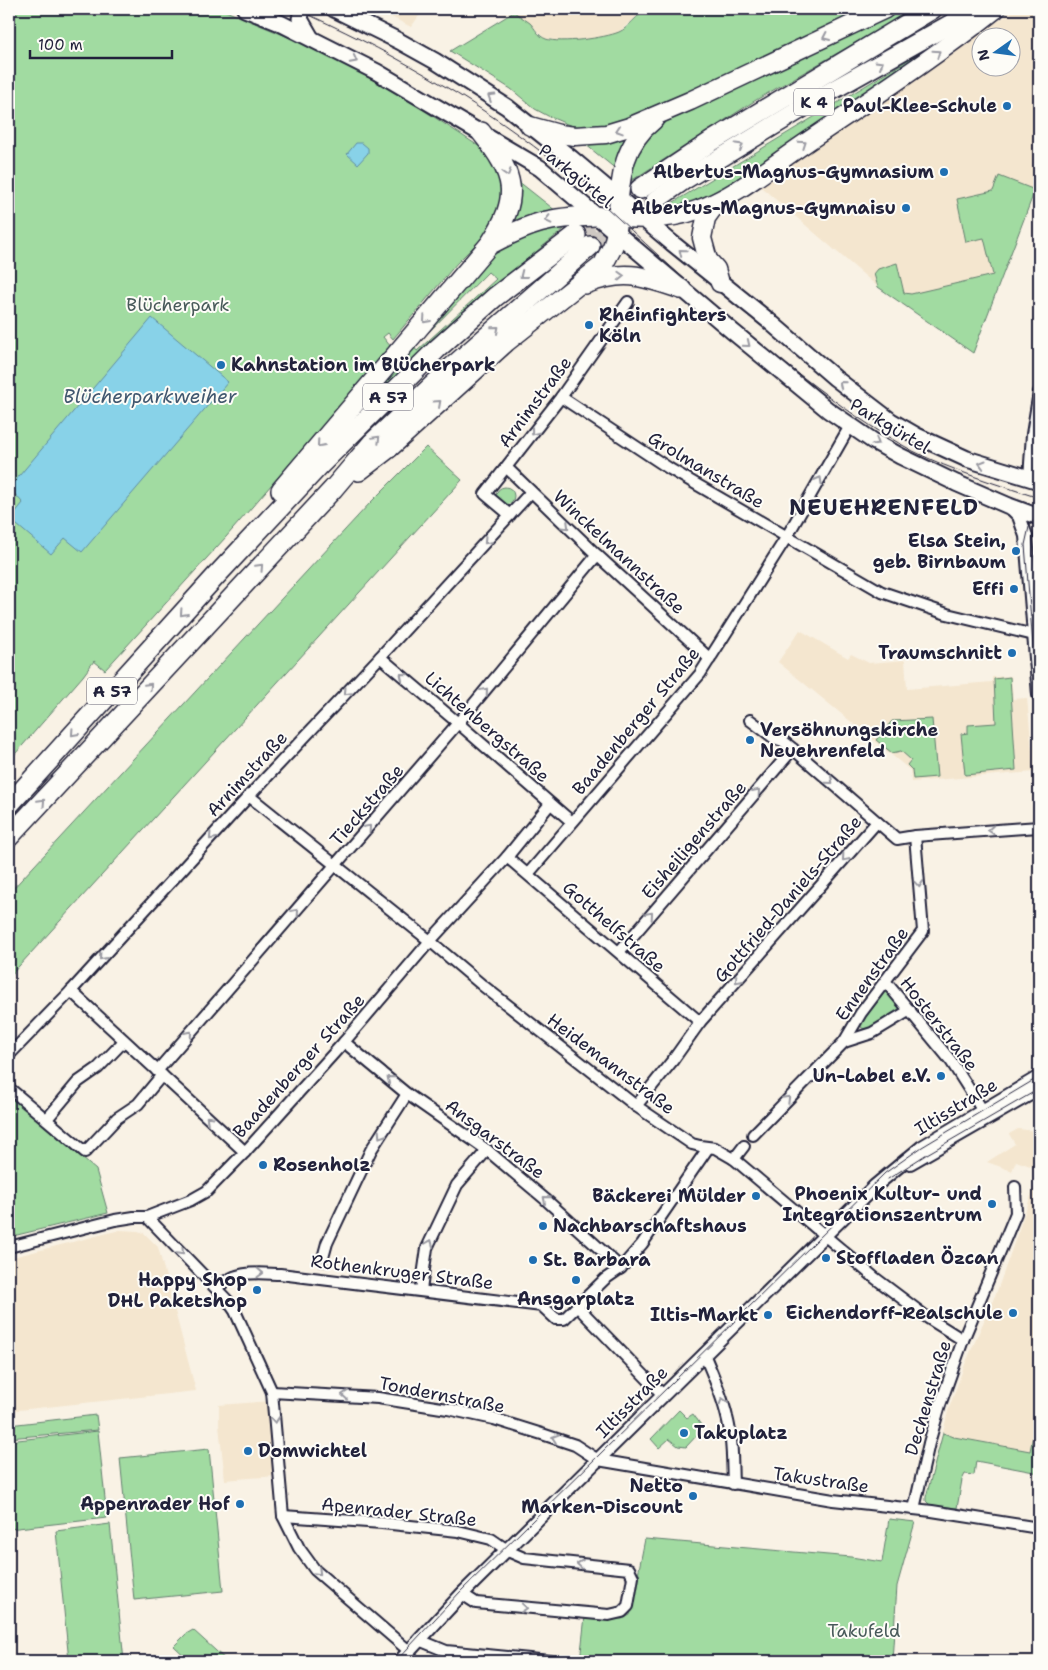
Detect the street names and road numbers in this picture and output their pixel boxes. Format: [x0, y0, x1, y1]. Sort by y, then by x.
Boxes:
road number: K 4 [794, 88, 834, 115]
street label: Parkgürtel [534, 138, 619, 214]
street label: Arnimstraße [493, 351, 577, 453]
road number: A 57 [363, 384, 413, 411]
street label: Parkgürtel [845, 393, 935, 460]
street label: Grolmanstraße [643, 426, 769, 514]
street label: Winckelmannstraße [548, 484, 690, 620]
street label: Baadenberger Straße [567, 642, 705, 800]
street label: Lichtenbergstraße [420, 666, 554, 788]
road number: A 57 [87, 678, 137, 704]
street label: Arnimstraße [201, 726, 293, 822]
street label: Tieckstraße [325, 759, 409, 851]
street label: Eisheiligenstraße [636, 776, 752, 904]
street label: Gottfried-Daniels-Straße [709, 810, 867, 988]
street label: Gotthelfstraße [558, 876, 670, 978]
street label: Ennenstraße [830, 922, 914, 1026]
street label: Hosterstraße [894, 972, 984, 1076]
street label: Baadenberger Straße [228, 989, 370, 1143]
street label: Heidemannstraße [542, 1008, 680, 1120]
street label: Iltisstraße [910, 1073, 1002, 1141]
street label: Ansgarstraße [440, 1094, 550, 1184]
street label: Rothenkruger Straße [309, 1249, 495, 1295]
street label: Dechenstraße [899, 1338, 957, 1458]
street label: Iltisstraße [591, 1361, 673, 1443]
street label: Tondernstraße [377, 1371, 507, 1419]
street label: Takustraße [771, 1461, 871, 1499]
street label: Apenrader Straße [320, 1492, 478, 1532]

